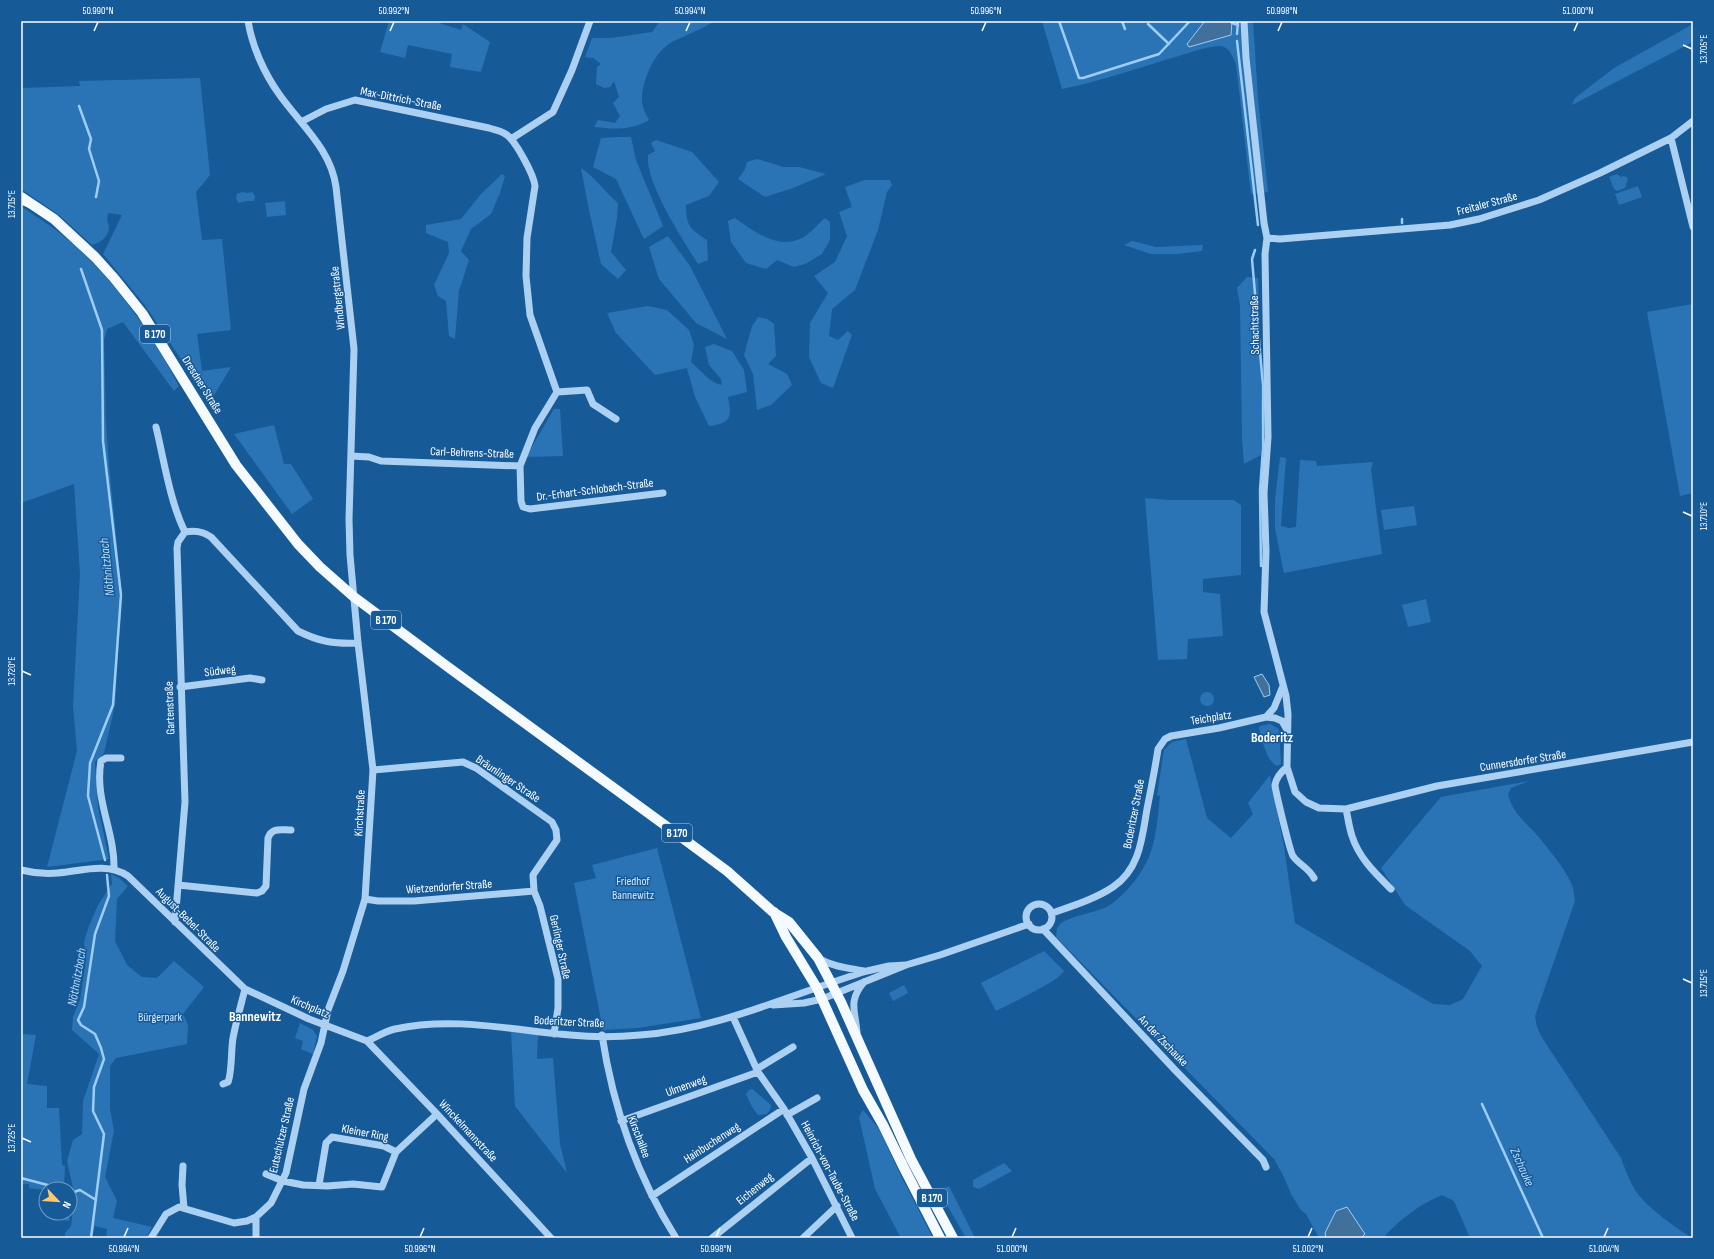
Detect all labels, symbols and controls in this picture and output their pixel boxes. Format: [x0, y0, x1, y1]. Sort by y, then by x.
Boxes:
text: 50.990°N [82, 5, 114, 17]
text: 50.992°N [379, 5, 409, 17]
text: 50.994°N [675, 5, 705, 17]
text: 50.996°N [970, 5, 1002, 17]
text: 50.998°N [1267, 5, 1298, 17]
text: 51.000°N [1563, 5, 1593, 17]
text: 13.705°E [1698, 35, 1710, 63]
street label: Max-Dittrich-Straße [359, 84, 443, 114]
street label: Freitaler Straße [1455, 189, 1519, 219]
text: 13.715°E [6, 190, 18, 218]
street label: Windbergstraße [327, 265, 349, 330]
street label: Schachtstraße [1247, 295, 1263, 355]
road number: B 170 [140, 325, 170, 343]
street label: Dresdner Straße [178, 353, 226, 417]
street label: Carl-Behrens-Straße [430, 444, 514, 462]
street label: Dr.-Erhart-Schlobach-Straße [536, 475, 654, 505]
text: 13.710°E [1698, 502, 1710, 530]
water label: Nöthnitzbach [96, 537, 118, 597]
road number: B 170 [371, 611, 401, 629]
text: 13.720°E [6, 657, 18, 685]
street label: Südweg [203, 662, 237, 680]
street label: Gartenstraße [162, 681, 178, 735]
street label: Teichplatz [1190, 707, 1233, 729]
district label: Boderitz [1251, 729, 1294, 746]
street label: Cunnersdorfer Straße [1479, 747, 1567, 775]
street label: Bräunlinger Straße [473, 752, 543, 806]
street label: Boderitzer Straße [1120, 778, 1148, 850]
street label: Kirchstraße [351, 789, 369, 837]
road number: B 170 [662, 824, 692, 842]
park label: Friedhof Bannewitz [612, 874, 655, 903]
street label: Wietzendorfer Straße [405, 877, 493, 897]
street label: August-Bebel-Straße [152, 884, 224, 956]
street label: Gerlinger Straße [546, 913, 574, 981]
water label: Nöthnitzbach [64, 946, 90, 1007]
text: 13.715°E [1698, 969, 1710, 997]
street label: Kirchplatz [288, 992, 332, 1022]
district label: Bannewitz [229, 1008, 282, 1025]
park label: Bürgerpark [138, 1010, 182, 1025]
street label: An der Zschauke [1134, 1012, 1191, 1070]
street label: Boderitzer Straße [533, 1013, 605, 1031]
street label: Ulmenweg [664, 1072, 709, 1100]
street label: Eutschützer Straße [266, 1095, 298, 1174]
street label: Winckelmannstraße [435, 1097, 501, 1165]
street label: Kirschallee [624, 1114, 654, 1160]
street label: Heinrich-von-Taube-Straße [797, 1118, 863, 1224]
street label: Hainbuchenweg [681, 1119, 743, 1167]
street label: Kleiner Ring [340, 1121, 390, 1145]
text: 13.725°E [6, 1124, 18, 1152]
water label: Zschauke [1506, 1144, 1538, 1189]
street label: Eichenweg [733, 1169, 777, 1208]
north arrow [38, 1181, 78, 1221]
road number: B 170 [917, 1189, 947, 1207]
text: N [59, 1200, 74, 1211]
text: 50.994°N [109, 1243, 139, 1255]
text: 50.996°N [404, 1243, 436, 1255]
text: 50.998°N [701, 1243, 732, 1255]
text: 51.000°N [997, 1243, 1027, 1255]
text: 51.002°N [1293, 1243, 1323, 1255]
text: 51.004°N [1589, 1243, 1619, 1255]

